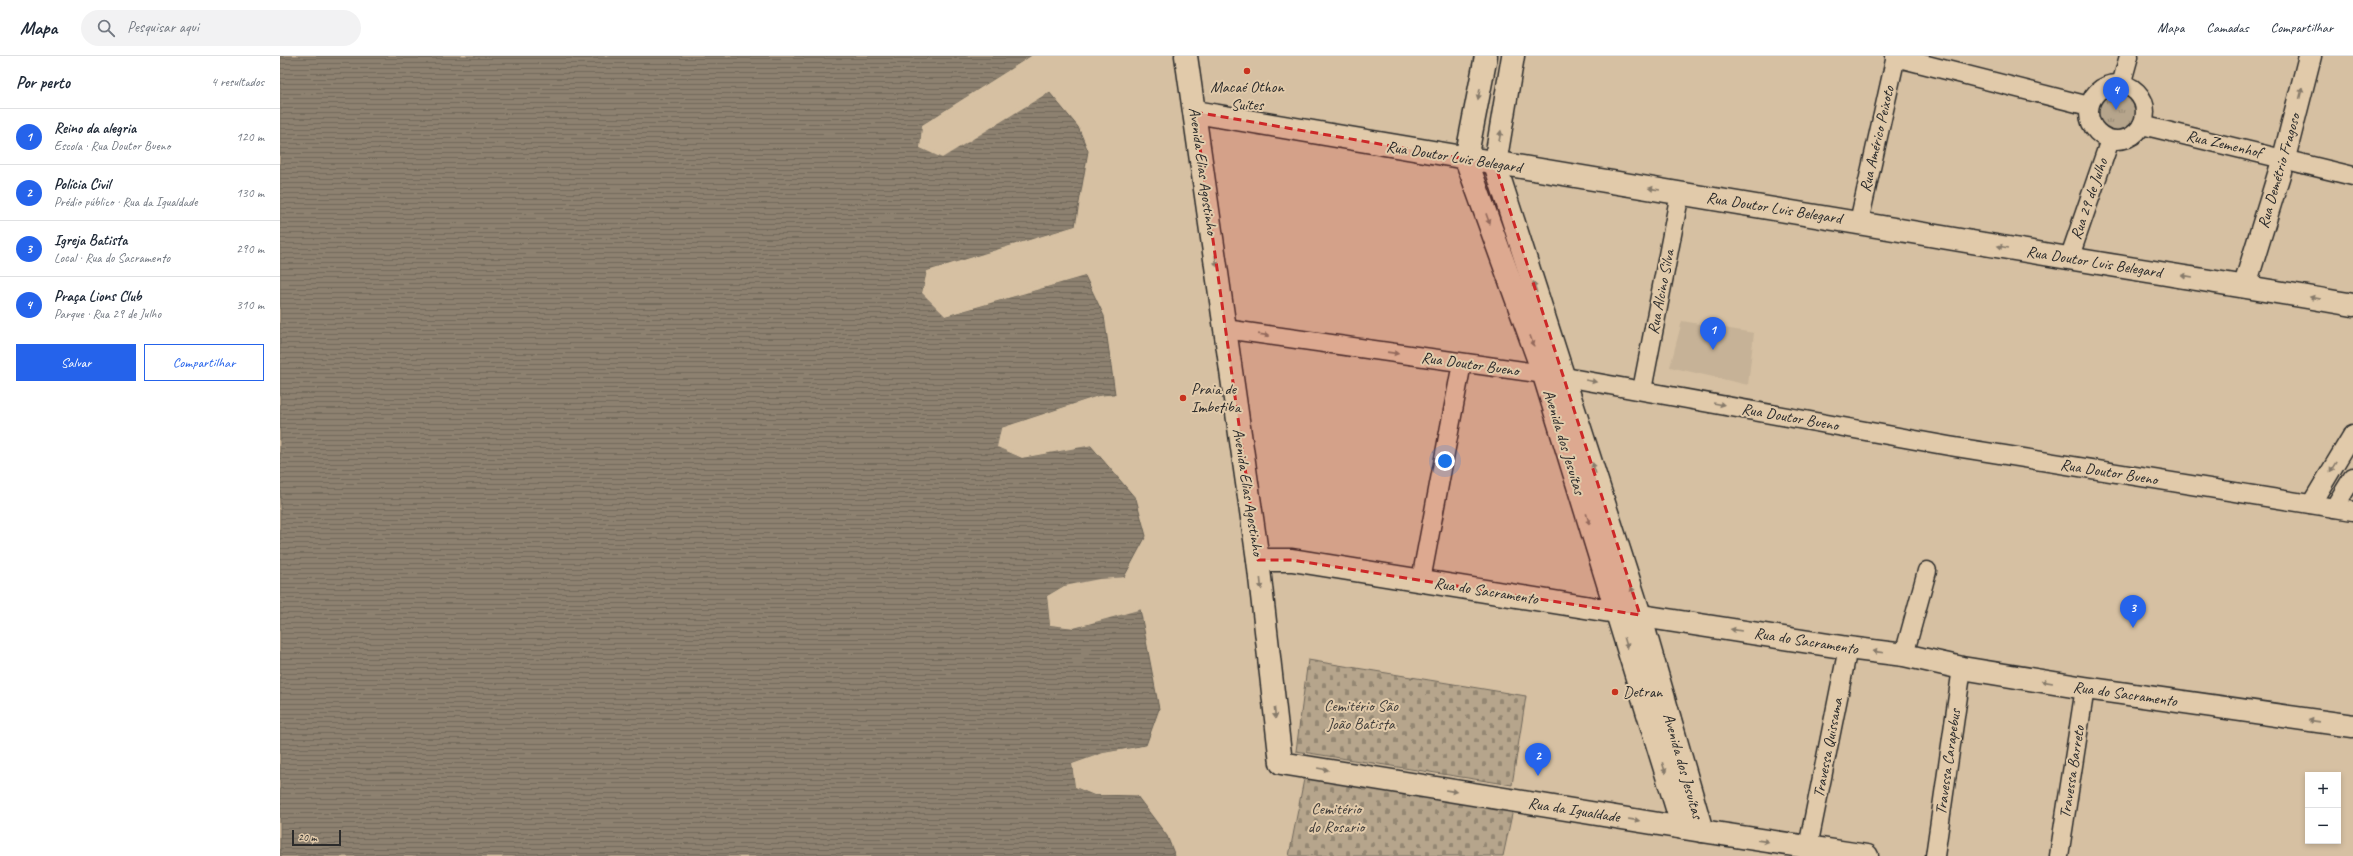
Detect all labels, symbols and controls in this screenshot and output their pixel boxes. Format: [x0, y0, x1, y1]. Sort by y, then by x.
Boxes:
search box [81, 10, 361, 46]
text: Mapa [20, 16, 57, 40]
icon: search [95, 17, 117, 39]
text: Pesquisar aqui [127, 18, 199, 37]
text: Mapa [2157, 19, 2184, 36]
text: Camadas [2206, 19, 2249, 36]
text: Compartilhar [2271, 19, 2333, 36]
marker: Macaé Othon Suítes [1242, 66, 1252, 76]
text: Por perto [16, 72, 70, 93]
text: 4 resultados [211, 74, 264, 90]
place label: Macaé Othon Suítes [1210, 77, 1284, 115]
pin: 4 [2103, 77, 2129, 110]
street label: Rua Américo Peixoto [1855, 83, 1899, 194]
one-way arrow [2298, 87, 2304, 99]
one-way arrow [1475, 88, 1481, 100]
street label: Avenida Elias Agostinho [1184, 106, 1222, 238]
street label: Rua Demétrio Fragoso [2253, 109, 2306, 231]
text: Reino da alegria [54, 119, 136, 138]
street label: Rua Zemenhof [2184, 126, 2267, 163]
text: 1 [26, 129, 32, 145]
text: 120 m [236, 129, 264, 145]
one-way arrow [1497, 130, 1503, 142]
street label: Rua Doutor Luis Belegard [1385, 136, 1526, 178]
text: Escola · Rua Doutor Bueno [54, 138, 170, 154]
street label: Rua 29 de Julho [2066, 155, 2113, 242]
text: Polícia Civil [54, 175, 110, 194]
text: 2 [26, 185, 32, 201]
text: 130 m [236, 185, 264, 201]
one-way arrow [1648, 186, 1660, 192]
street label: Rua Doutor Luis Belegard [1705, 187, 1846, 229]
text: Prédio público · Rua da Igualdade [54, 194, 198, 210]
one-way arrow [1485, 214, 1491, 226]
text: Igreja Batista [54, 231, 127, 250]
text: 3 [26, 241, 32, 257]
text: 290 m [236, 241, 264, 257]
street label: Rua Doutor Luis Belegard [2025, 241, 2166, 283]
one-way arrow [1997, 244, 2009, 250]
street label: Rua Alcino Silva [1643, 247, 1679, 336]
text: Local · Rua do Sacramento [54, 250, 170, 266]
one-way arrow [1213, 255, 1219, 267]
one-way arrow [2180, 273, 2193, 279]
one-way arrow [1532, 280, 1538, 292]
text: Praça Lions Club [54, 287, 141, 306]
one-way arrow [2309, 295, 2321, 301]
text: 4 [26, 297, 32, 313]
text: 310 m [236, 297, 264, 313]
text: Parque · Rua 29 de Julho [54, 306, 161, 322]
pin: 1 [1700, 317, 1726, 350]
one-way arrow [1258, 332, 1270, 338]
one-way arrow [1529, 336, 1535, 348]
button: Salvar [16, 344, 136, 381]
button: Compartilhar [144, 344, 264, 381]
street label: Rua Doutor Bueno [1420, 347, 1522, 381]
one-way arrow [1387, 350, 1399, 356]
place label: Praia de Imbetiba [1191, 379, 1242, 417]
one-way arrow [1584, 379, 1597, 385]
street label: Avenida dos Jesuítas [1539, 387, 1590, 498]
marker: Praia de Imbetiba [1178, 393, 1188, 403]
street label: Rua Doutor Bueno [1740, 399, 1842, 436]
one-way arrow [1712, 401, 1725, 407]
street label: Avenida Elias Agostinho [1228, 427, 1268, 559]
your location [1435, 451, 1455, 471]
street label: Rua Doutor Bueno [2059, 454, 2161, 490]
one-way arrow [2330, 461, 2337, 473]
one-way arrow [1591, 462, 1597, 474]
one-way arrow [1585, 513, 1591, 525]
street label: Rua do Sacramento [1433, 573, 1541, 609]
one-way arrow [1258, 578, 1264, 590]
one-way arrow [1630, 586, 1636, 598]
pin: 3 [2120, 595, 2146, 628]
street label: Rua do Sacramento [1753, 623, 1861, 659]
one-way arrow [1730, 627, 1742, 633]
one-way arrow [1623, 638, 1629, 650]
one-way arrow [1872, 649, 1884, 655]
street label: Rua do Sacramento [2072, 677, 2180, 711]
one-way arrow [2041, 679, 2053, 685]
place label: Detran [1623, 682, 1663, 702]
marker: Detran [1610, 687, 1620, 697]
park label: Cemitério São João Batista [1324, 696, 1399, 734]
street label: Travessa Quissama [1809, 696, 1848, 799]
street label: Travessa Carapebus [1931, 706, 1966, 816]
one-way arrow [1272, 707, 1278, 719]
street label: Avenida dos Jesuítas [1658, 711, 1708, 823]
one-way arrow [2308, 718, 2320, 724]
street label: Travessa Barreto [2055, 723, 2089, 820]
pin: 2 [1525, 743, 1551, 776]
one-way arrow [1662, 762, 1668, 774]
one-way arrow [1316, 767, 1329, 773]
map controls [2305, 772, 2341, 844]
button: + [2305, 772, 2341, 808]
one-way arrow [1445, 788, 1457, 794]
street label: Rua da Igualdade [1527, 793, 1623, 827]
park label: Cemitério do Rosario [1308, 799, 1366, 837]
button: − [2305, 808, 2341, 844]
one-way arrow [1628, 817, 1641, 823]
scale bar [292, 828, 341, 847]
text: 20 m [298, 830, 317, 844]
one-way arrow [1757, 838, 1769, 844]

